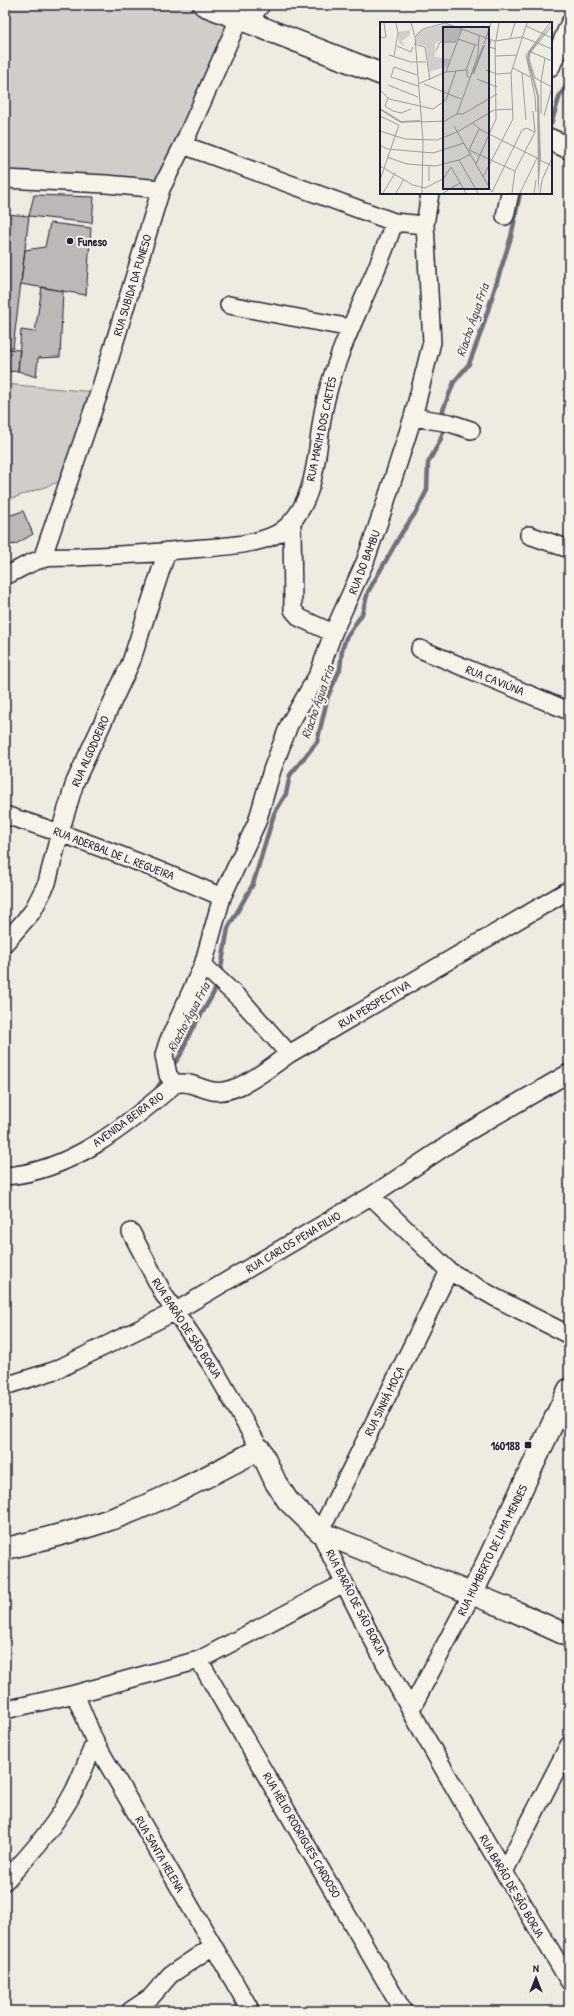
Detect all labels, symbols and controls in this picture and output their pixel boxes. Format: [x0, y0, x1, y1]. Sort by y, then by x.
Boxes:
inset map [380, 22, 552, 194]
street label: RUA SUBIDA DA FUNESO [108, 232, 156, 338]
place label: Funeso [77, 233, 107, 250]
marker: Funeso [65, 236, 75, 246]
water label: Riacho Água Fria [451, 279, 494, 359]
street label: RUA MARIM DOS CAETÉS [302, 375, 341, 483]
street label: RUA DO BAMBU [344, 527, 384, 597]
water label: Riacho Água Fria [296, 661, 339, 741]
street label: RUA CAVIÚNA [463, 661, 527, 699]
street label: RUA ALGODOEIRO [67, 713, 113, 789]
street label: RUA ADERBAL DE L. REGUEIRA [51, 822, 177, 884]
street label: RUA PERSPECTIVA [335, 976, 413, 1032]
water label: Riacho Água Fria [162, 978, 216, 1055]
street label: AVENIDA BEIRA RIO [89, 1087, 167, 1151]
street label: RUA CARLOS PENA FILHO [242, 1207, 344, 1277]
street label: RUA BARÃO DE SÃO BORJA [148, 1275, 226, 1382]
street label: RUA SINHÁ MOÇA [360, 1363, 408, 1439]
place label: 160188 [491, 1437, 521, 1454]
marker: 160188 [523, 1440, 533, 1450]
street label: RUA HUMBERTO DE LIMA MENDES [453, 1481, 531, 1618]
street label: RUA BARÃO DE SÃO BORJA [322, 1546, 390, 1658]
street label: RUA HÉLIO RODRIGUES CARDOSO [259, 1769, 345, 1901]
street label: RUA SANTA HELENA [131, 1813, 189, 1895]
street label: RUA BARÃO DE SÃO BORJA [476, 1831, 549, 1941]
north arrow [516, 1958, 556, 1998]
text: N [533, 1961, 539, 1975]

